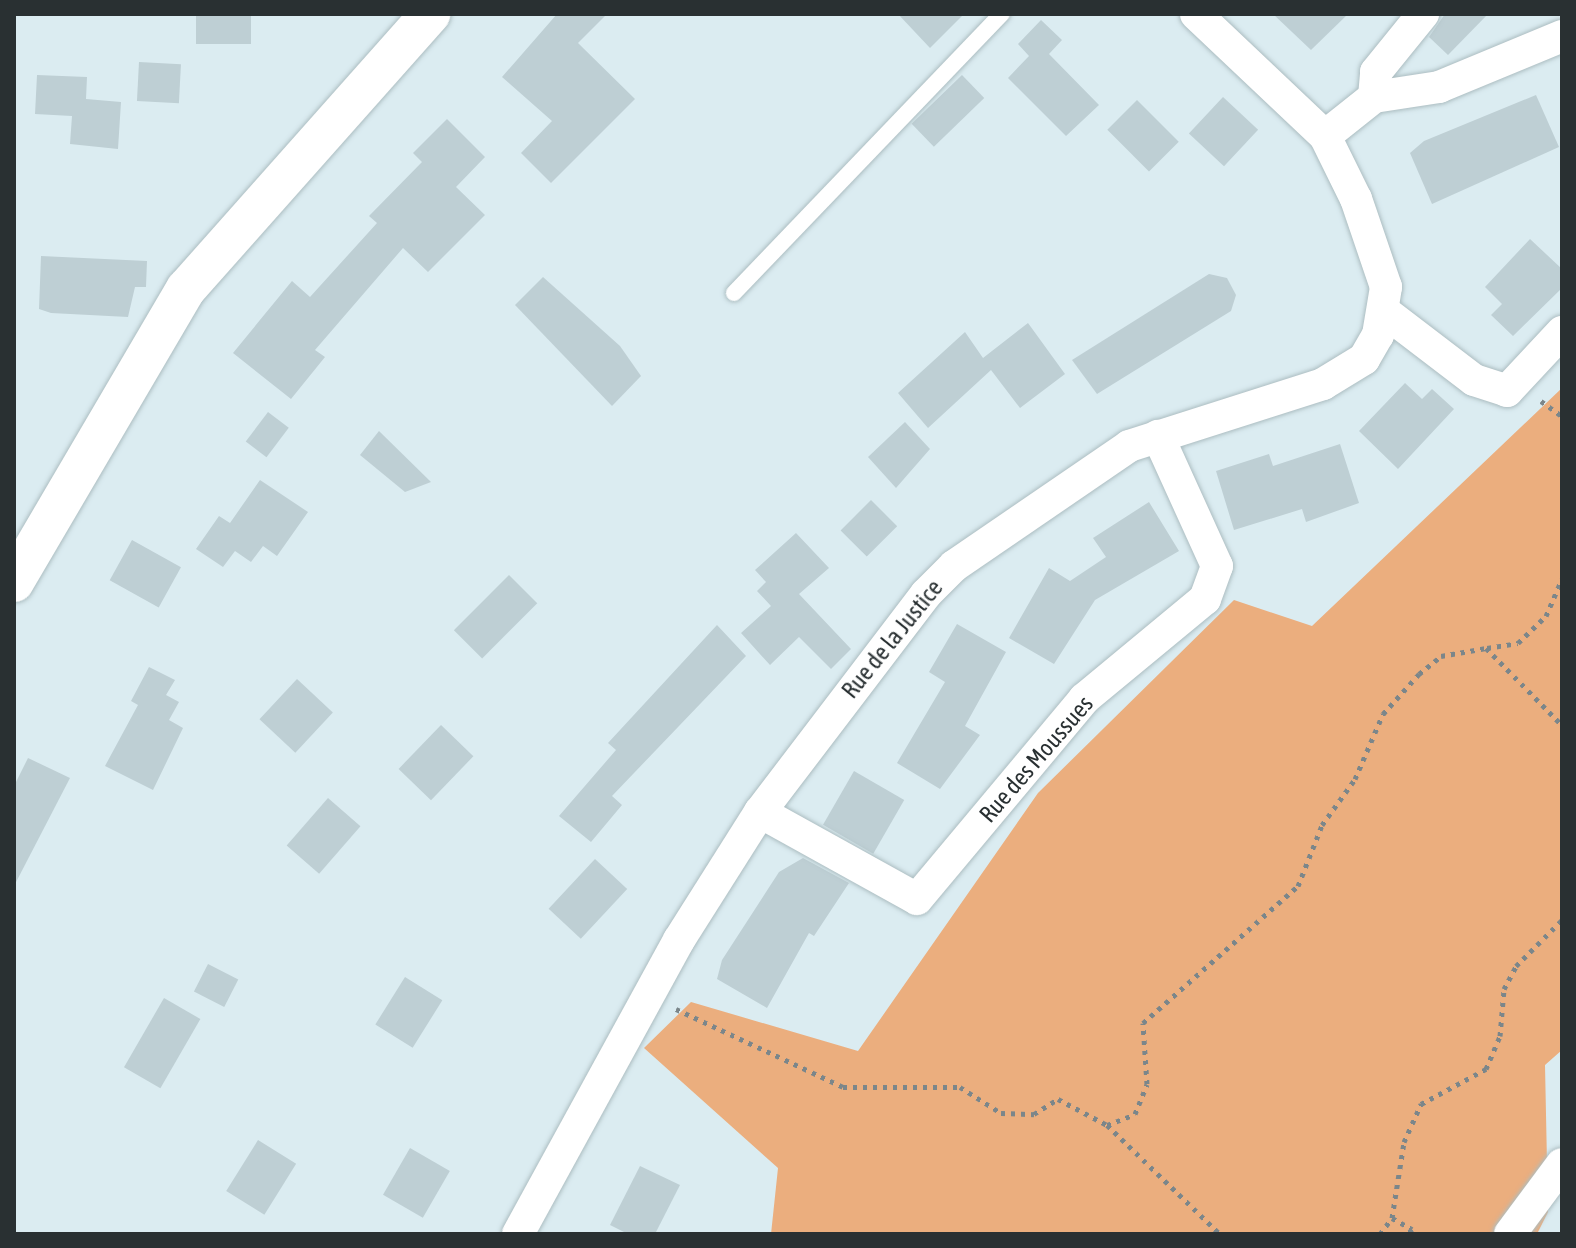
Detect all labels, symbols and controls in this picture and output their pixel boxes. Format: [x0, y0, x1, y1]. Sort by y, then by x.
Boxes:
street label: Rue de la Justice [835, 574, 949, 704]
street label: Rue des Moussues [973, 690, 1099, 828]

